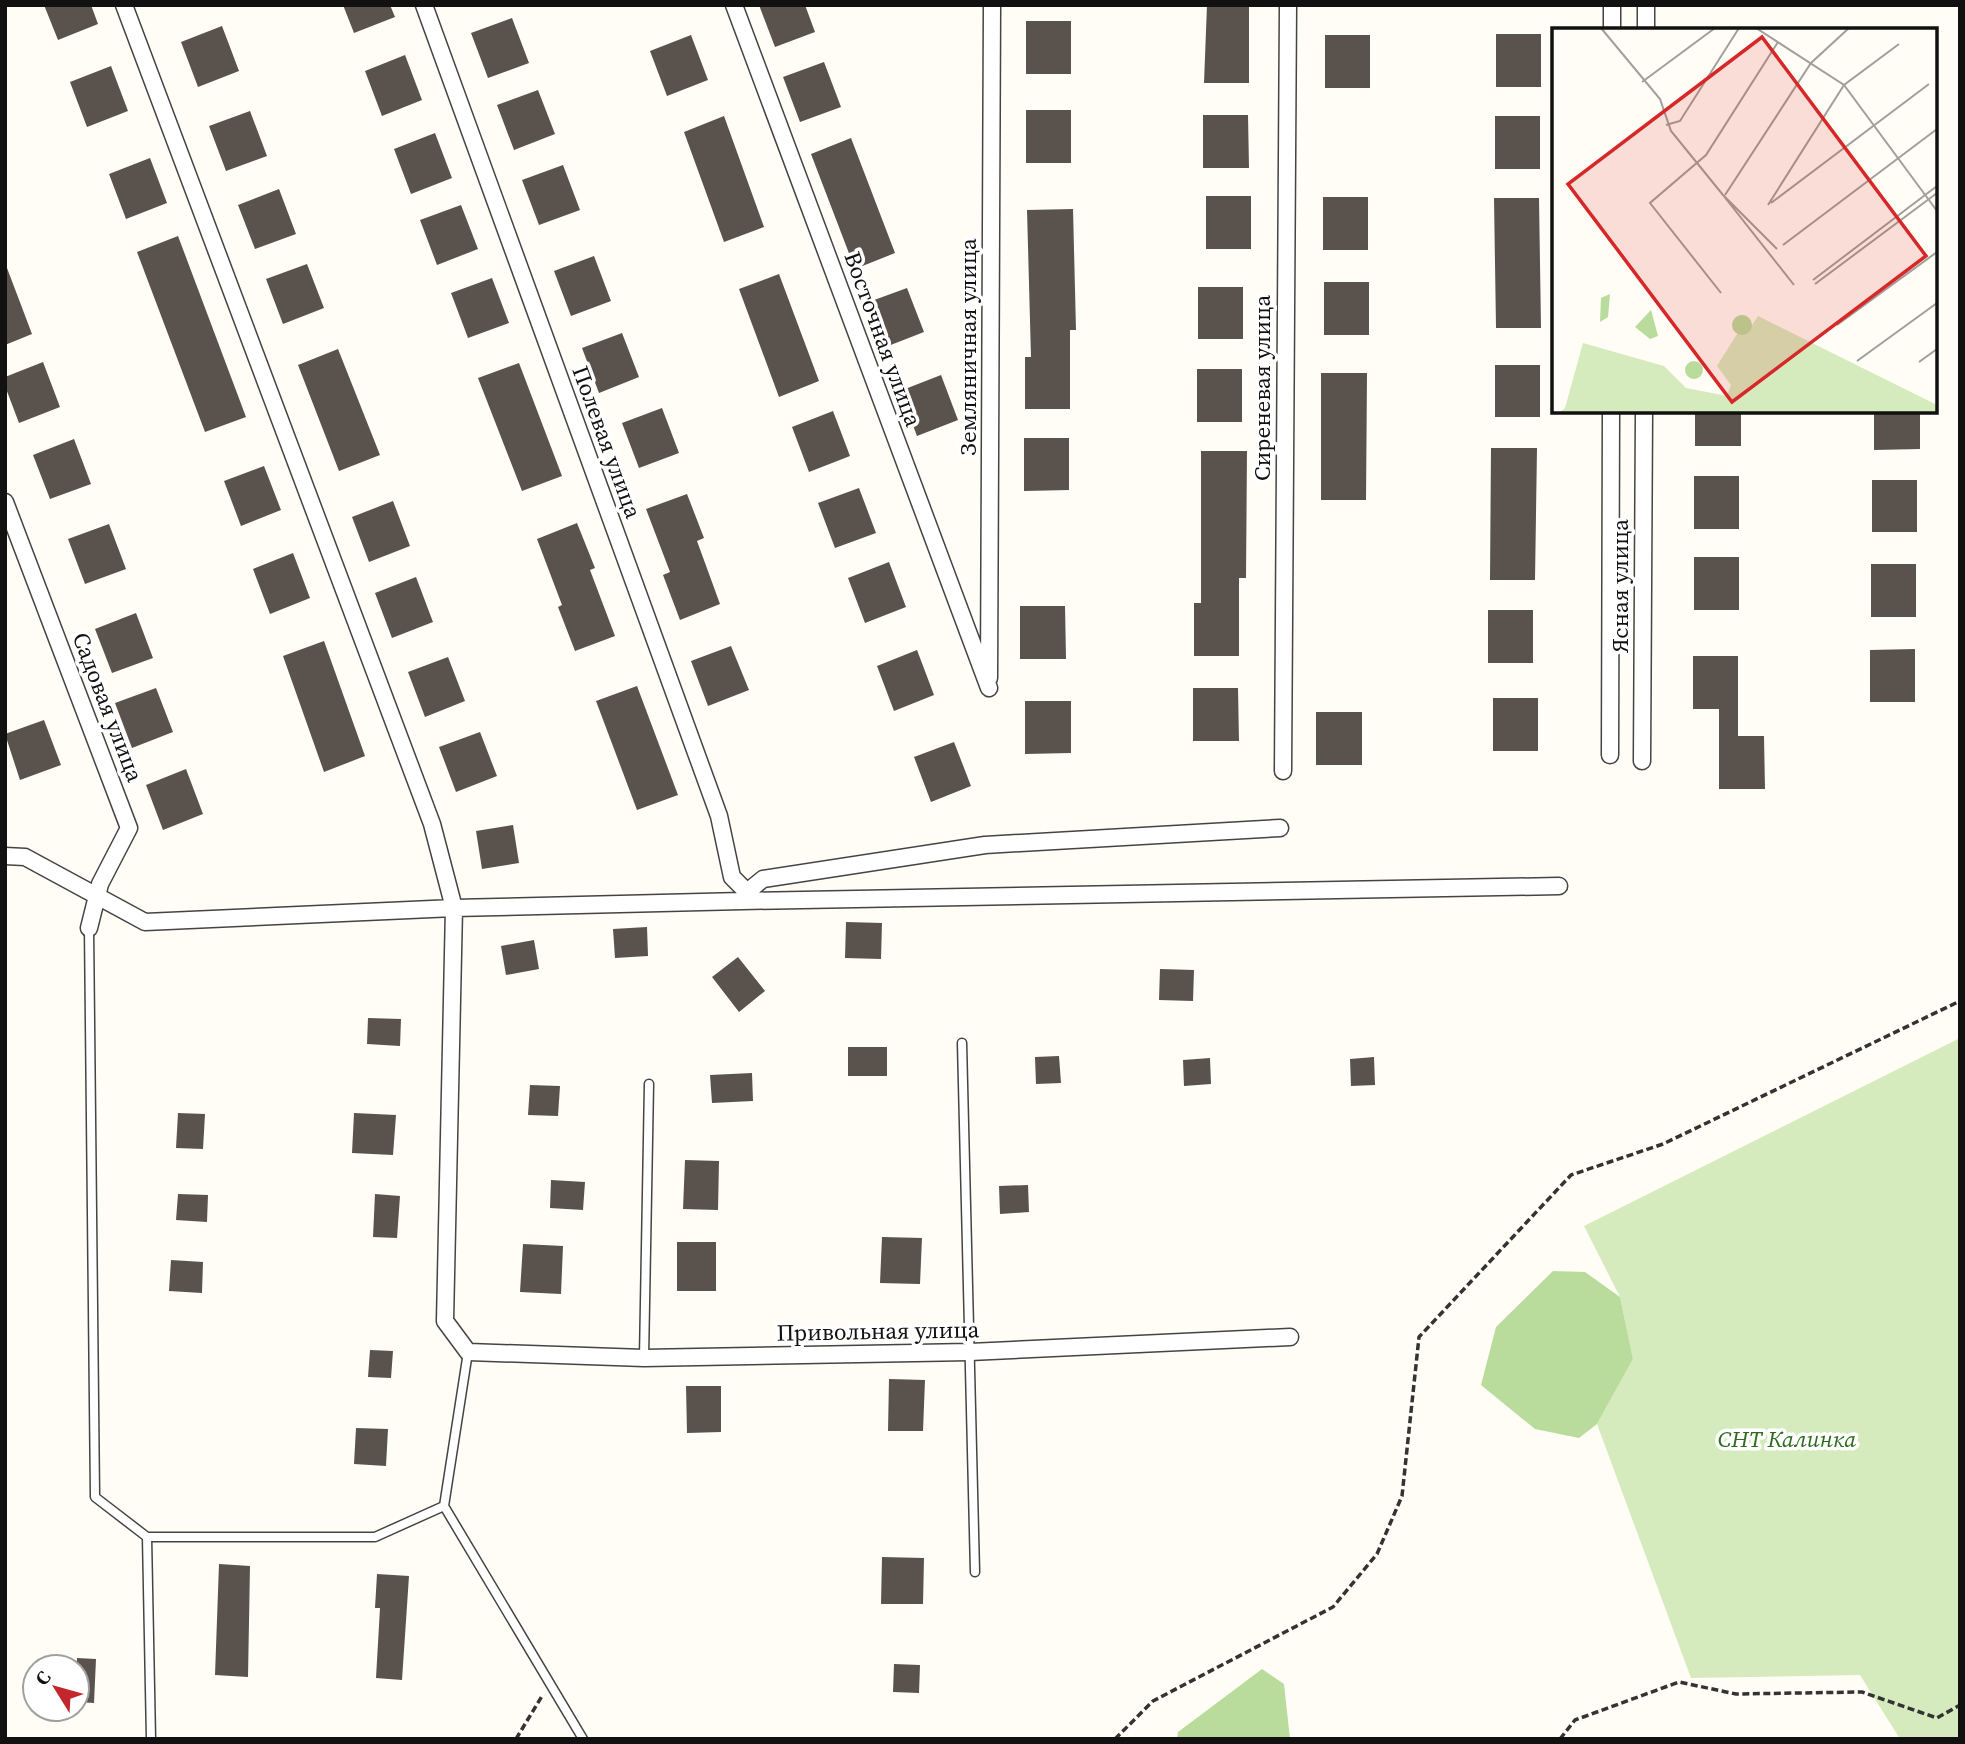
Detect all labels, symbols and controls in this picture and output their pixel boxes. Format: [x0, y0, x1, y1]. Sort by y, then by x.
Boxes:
inset map [1552, 28, 1937, 413]
street label: Земляничная улица [952, 238, 984, 456]
street label: Восточная улица [836, 247, 930, 431]
street label: Сиреневая улица [1246, 295, 1278, 481]
street label: Полевая улица [565, 361, 650, 523]
street label: Ясная улица [1604, 519, 1636, 653]
street label: Садовая улица [65, 628, 151, 787]
street label: Привольная улица [776, 1313, 980, 1349]
park label: СНТ Калинка [1718, 1423, 1856, 1455]
north arrow [21, 1653, 91, 1723]
text: С [28, 1665, 56, 1690]

